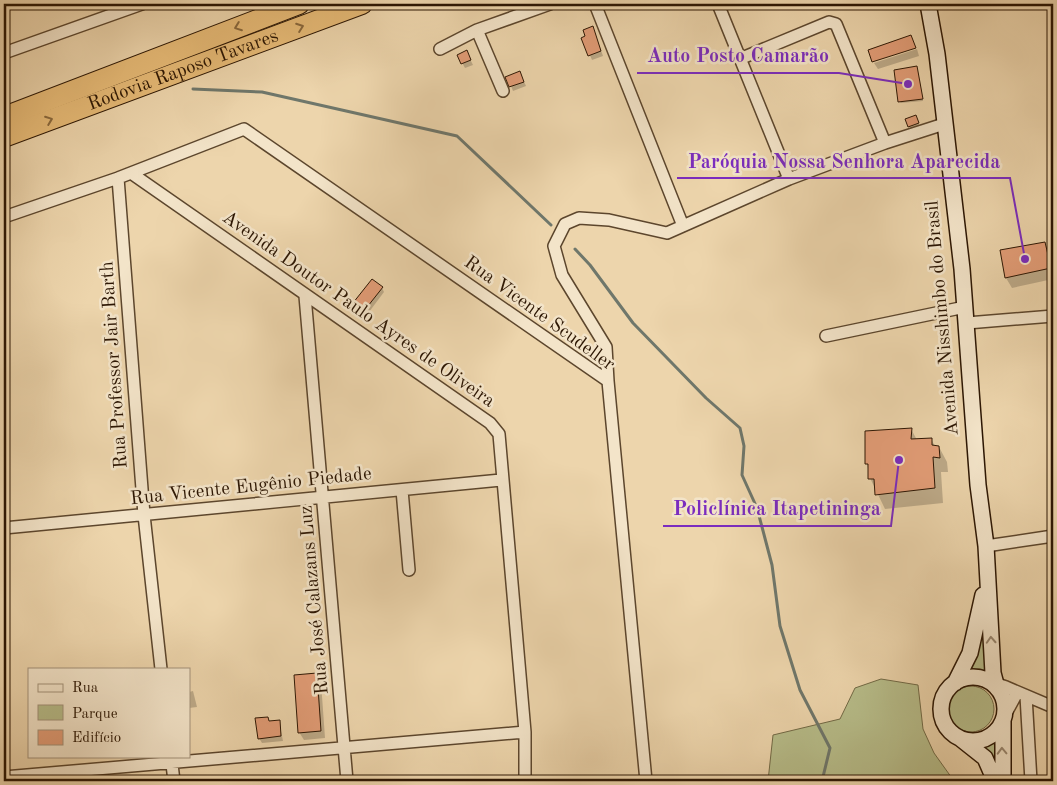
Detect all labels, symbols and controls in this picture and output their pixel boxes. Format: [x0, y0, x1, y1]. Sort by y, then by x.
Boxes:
one-way arrow [234, 22, 242, 32]
one-way arrow [295, 23, 304, 33]
street label: Rodovia Raposo Tavares [85, 26, 281, 115]
callout: Auto Posto Camarão [637, 38, 839, 73]
text: Auto Posto Camarão [647, 47, 829, 67]
one-way arrow [45, 116, 53, 126]
callout: Paróquia Nossa Senhora Aparecida [677, 143, 1010, 178]
text: Paróquia Nossa Senhora Aparecida [688, 153, 1000, 173]
street label: Avenida Nisshimbo do Brasil [923, 200, 963, 436]
street label: Avenida Doutor Paulo Ayres de Oliveira [218, 208, 498, 412]
street label: Rua Vicente Scudeller [460, 253, 618, 375]
street label: Rua Professor Jair Barth [98, 261, 132, 469]
street label: Rua Vicente Eugênio Piedade [129, 465, 373, 509]
callout: Policlínica Itapetininga [663, 491, 891, 526]
text: Policlínica Itapetininga [673, 500, 881, 520]
street label: Rua José Calazans Luz [297, 505, 333, 695]
one-way arrow [986, 636, 997, 644]
legend [28, 668, 190, 758]
text: Rua [72, 681, 99, 696]
text: Parque [72, 707, 118, 722]
text: Edifício [72, 731, 121, 746]
one-way arrow [997, 747, 1007, 754]

